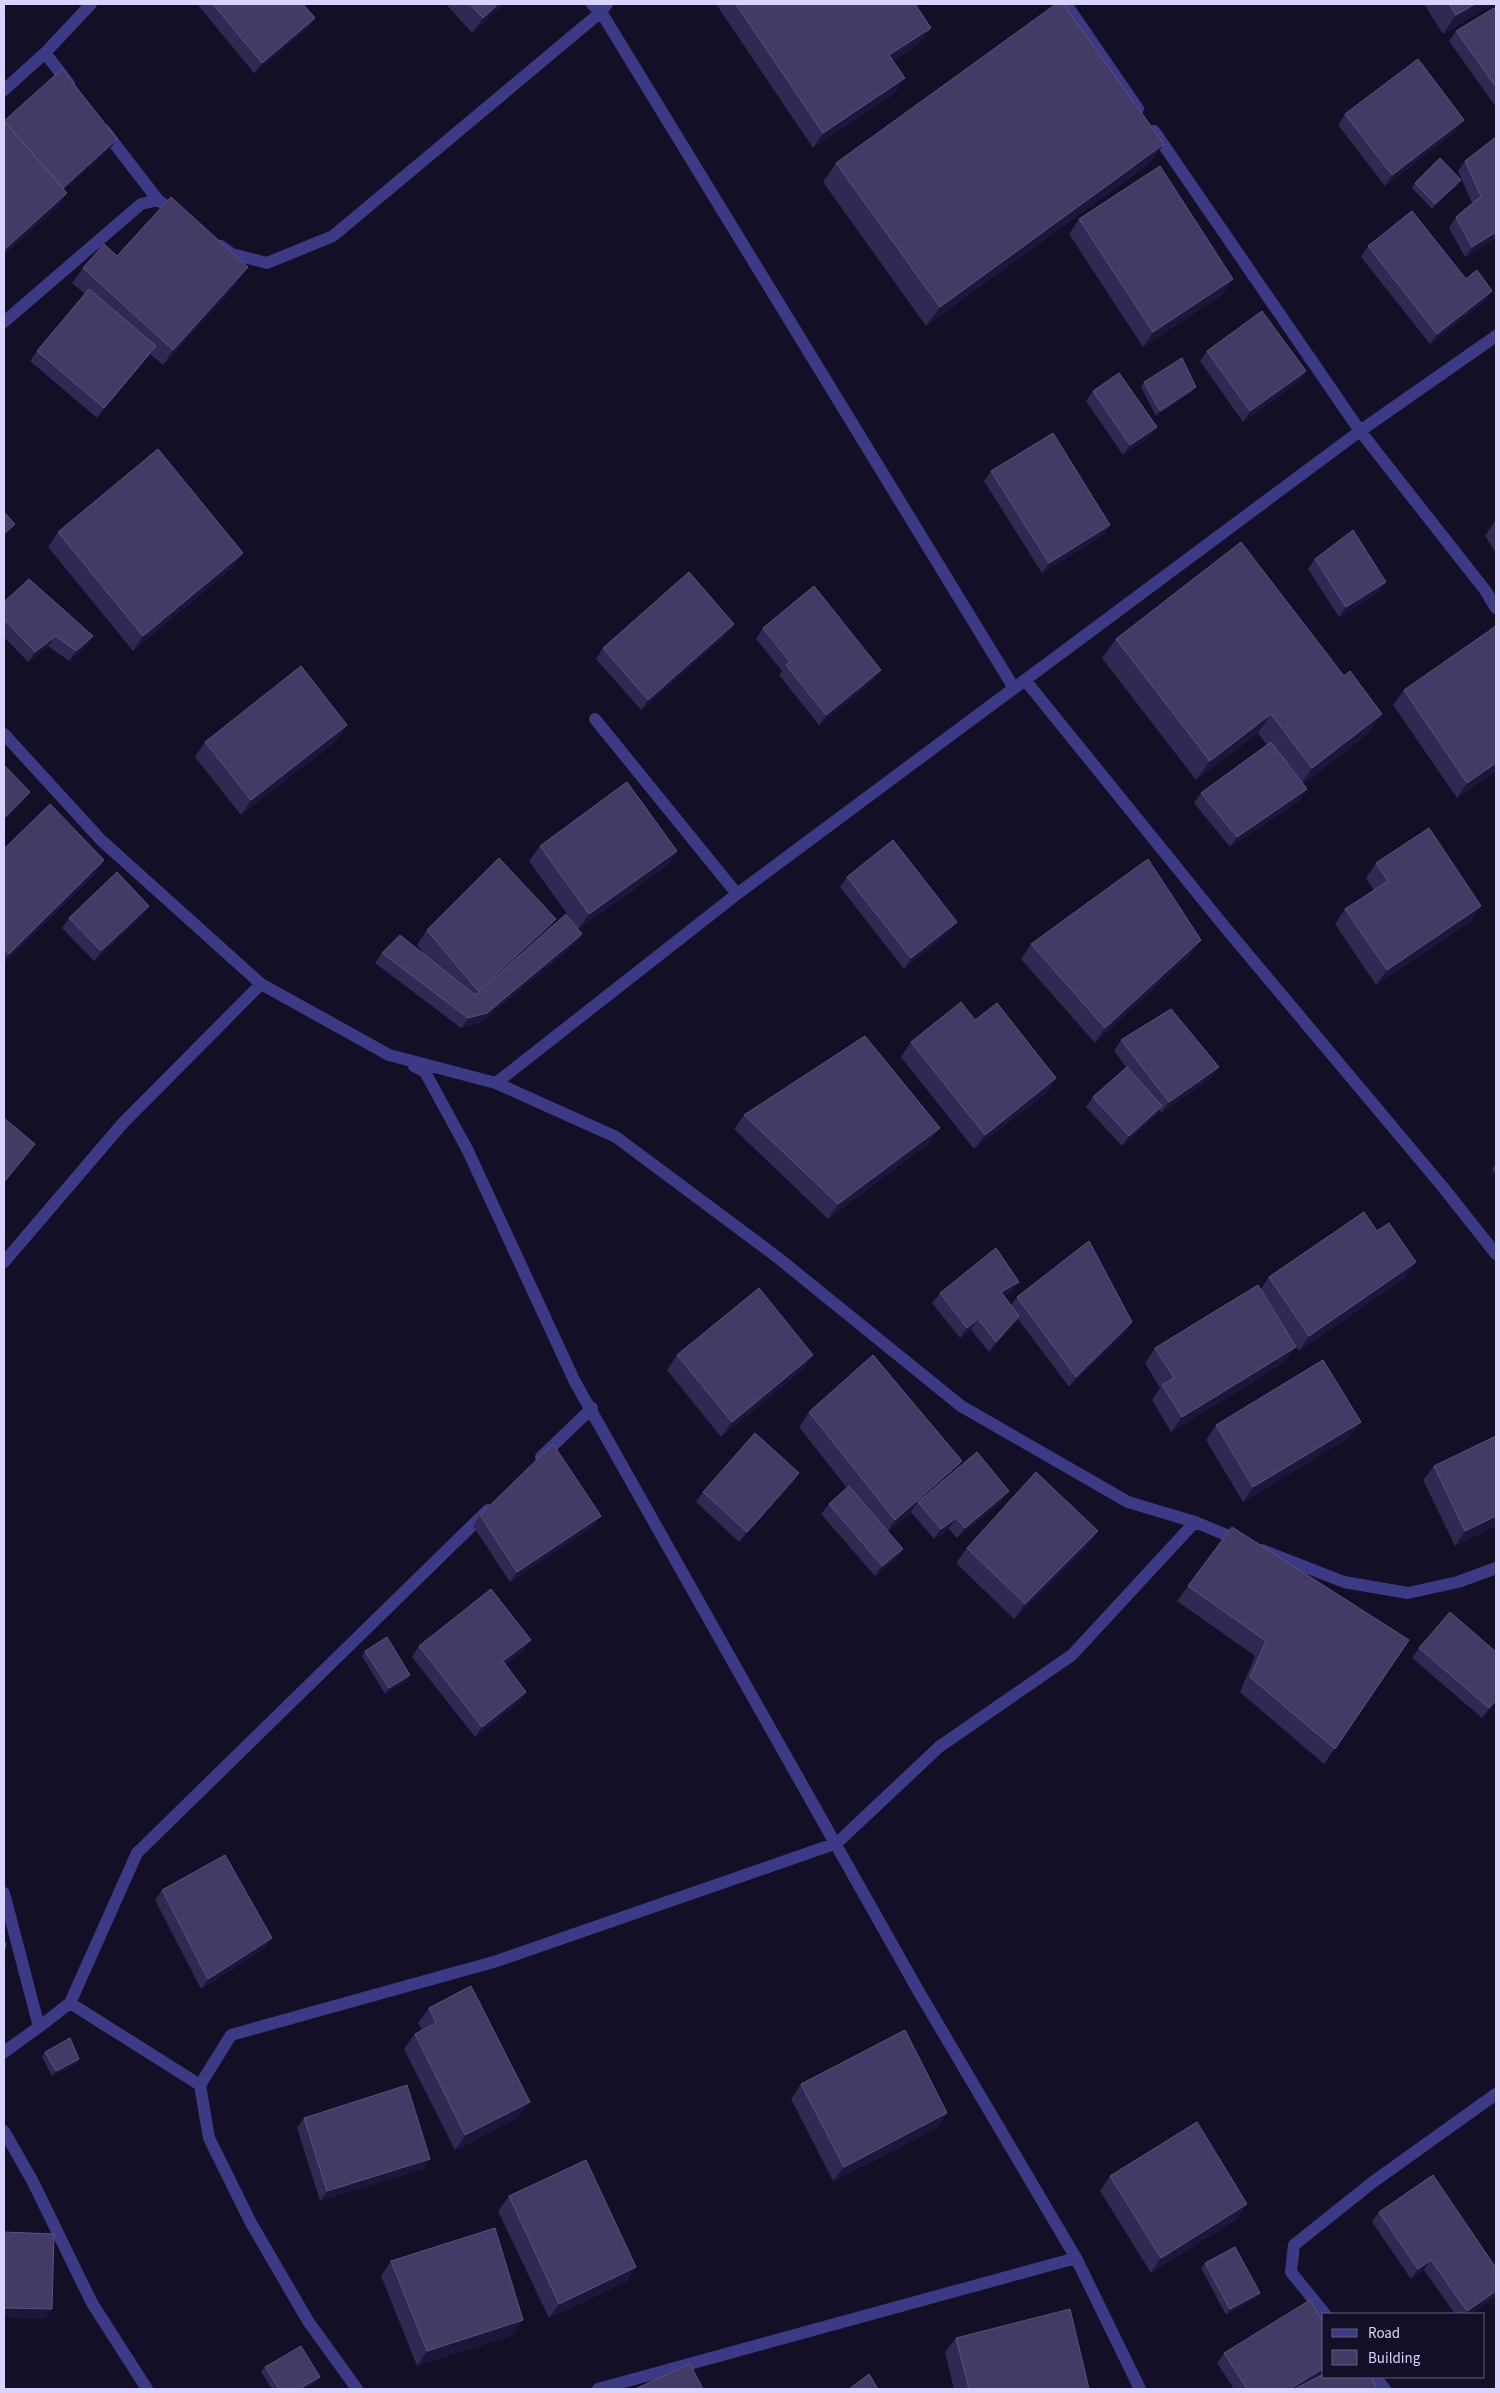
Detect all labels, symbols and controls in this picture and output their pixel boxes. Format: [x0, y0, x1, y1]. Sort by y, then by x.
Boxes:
legend [1322, 2313, 1485, 2378]
text: Road [1368, 2323, 1400, 2344]
text: Building [1368, 2348, 1421, 2369]

